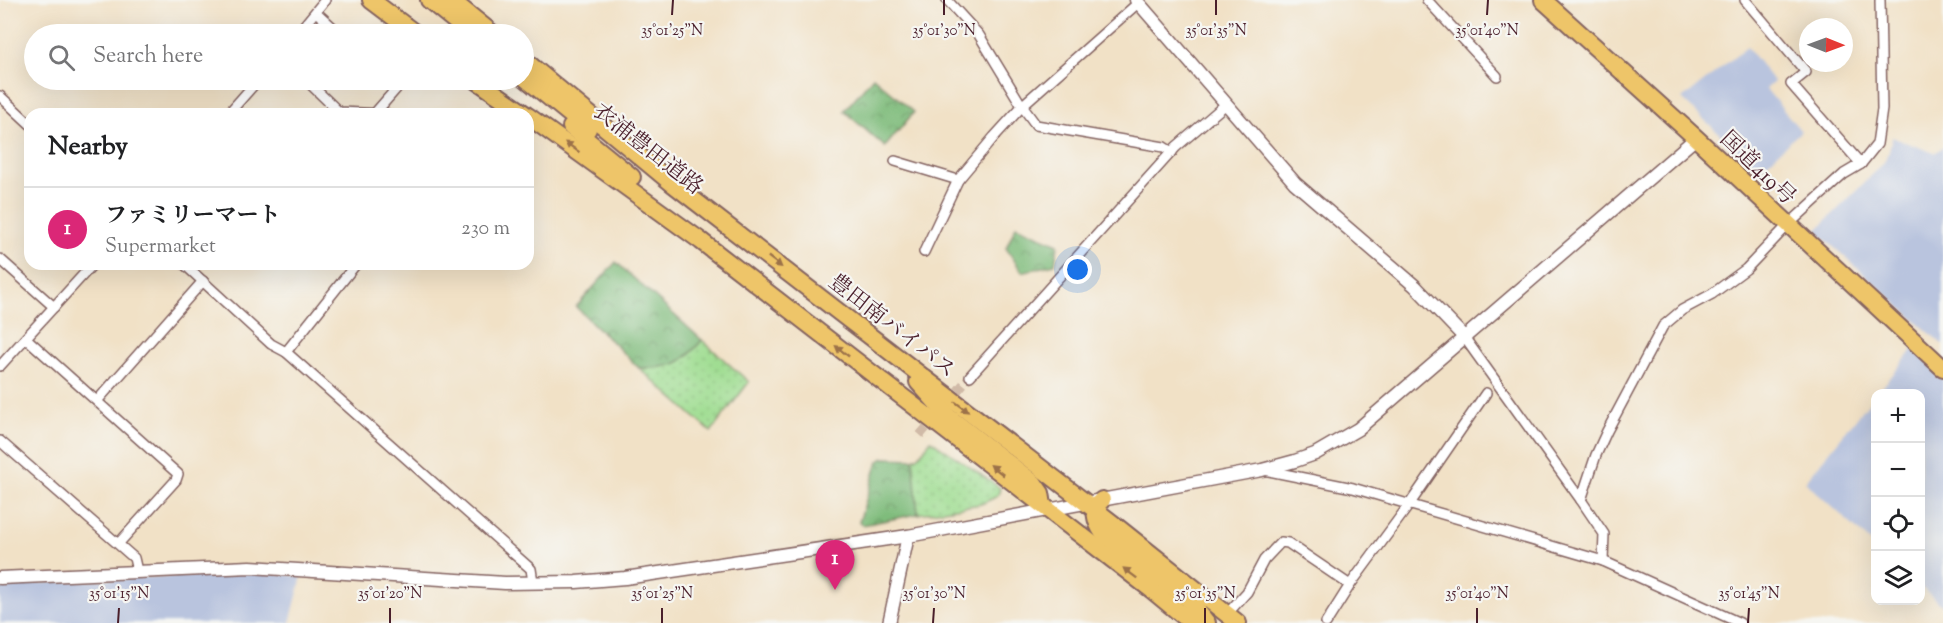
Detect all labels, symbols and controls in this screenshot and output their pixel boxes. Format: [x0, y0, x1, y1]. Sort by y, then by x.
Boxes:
north arrow [1799, 18, 1853, 72]
text: 35°01'25"N [641, 21, 703, 42]
text: 35°01'30"N [912, 21, 976, 42]
text: 35°01'35"N [1185, 21, 1247, 42]
text: 35°01'40"N [1455, 21, 1519, 42]
search box [24, 24, 534, 90]
icon: search [45, 41, 78, 74]
text: Search here [93, 41, 203, 73]
street label: 衣浦豊田道路 [585, 97, 709, 204]
street label: 国道419号 [1712, 125, 1802, 214]
text: Nearby [48, 129, 128, 166]
one-way arrow [565, 141, 580, 153]
text: ファミリーマート [105, 201, 281, 233]
text: 1 [64, 215, 71, 244]
text: 230 m [461, 215, 510, 244]
text: Supermarket [105, 233, 216, 262]
your location [1063, 255, 1092, 284]
one-way arrow [767, 256, 783, 269]
street label: 豊田南バイパス [821, 267, 962, 387]
one-way arrow [834, 344, 850, 357]
map controls [1871, 389, 1925, 605]
button: + [1871, 389, 1925, 443]
one-way arrow [955, 401, 970, 413]
button: − [1871, 443, 1925, 497]
one-way arrow [989, 464, 1004, 476]
button: locate [1871, 497, 1925, 551]
pin: 1 [816, 540, 854, 590]
button: layers [1871, 551, 1925, 605]
one-way arrow [1122, 567, 1138, 580]
text: 35°01'15"N [89, 584, 149, 605]
text: 35°01'20"N [358, 584, 422, 605]
text: 35°01'25"N [631, 584, 693, 605]
text: 35°01'30"N [902, 584, 966, 605]
text: 35°01'35"N [1174, 584, 1236, 605]
text: 35°01'40"N [1445, 584, 1509, 605]
text: 35°01'45"N [1718, 584, 1780, 605]

